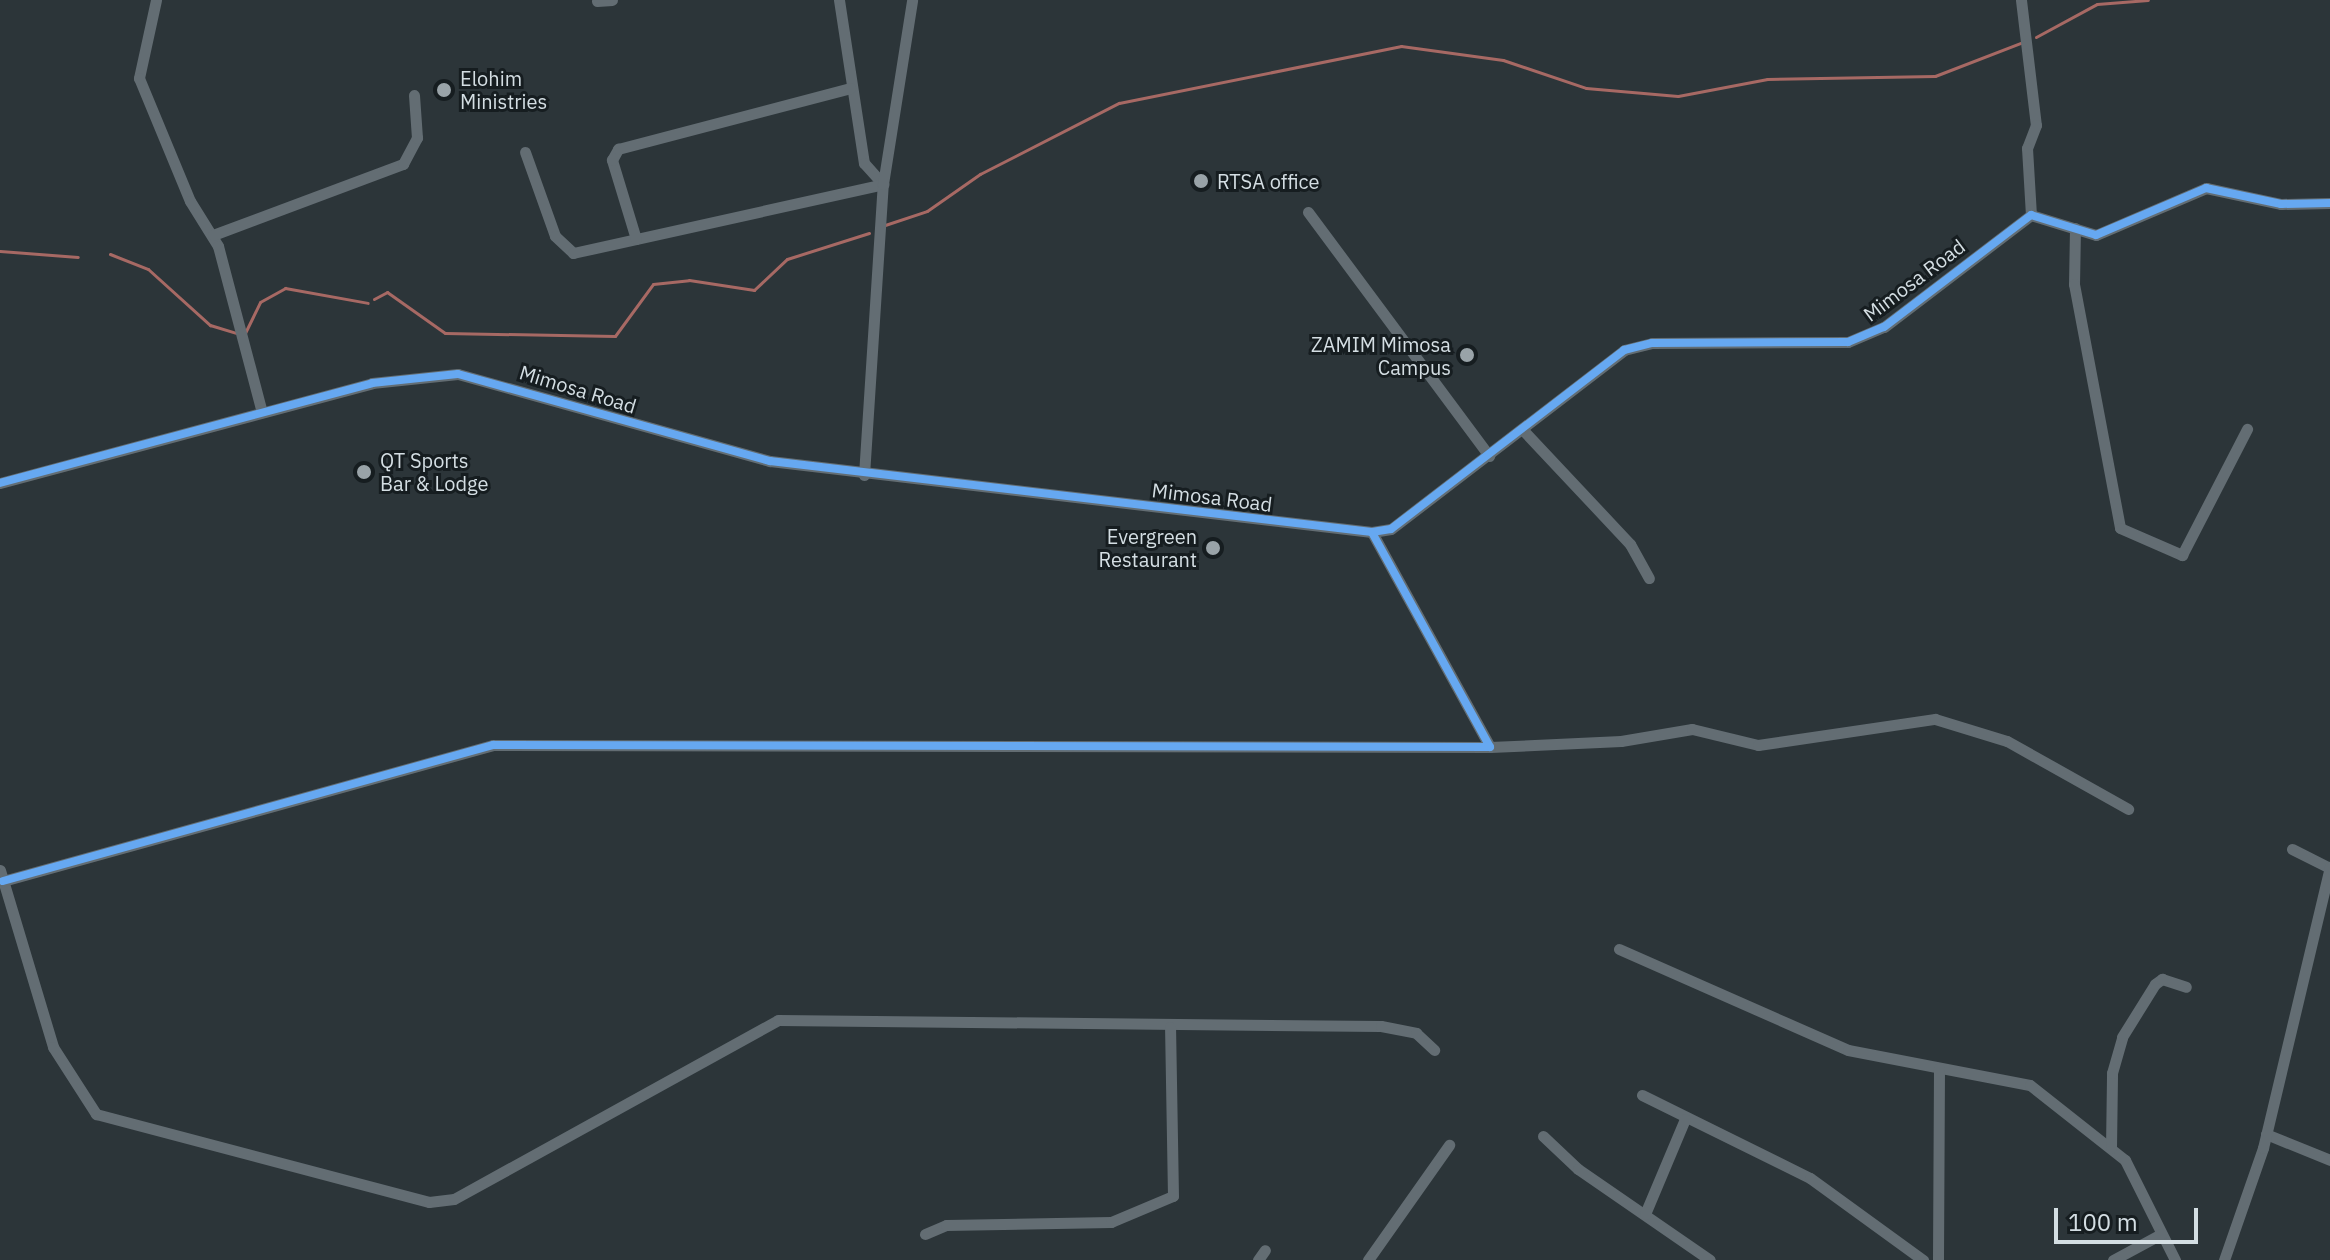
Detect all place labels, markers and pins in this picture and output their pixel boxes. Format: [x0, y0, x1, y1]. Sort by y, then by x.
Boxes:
place label: Elohim Ministries [460, 66, 547, 113]
marker: Elohim Ministries [435, 81, 453, 99]
place label: RTSA office [1217, 169, 1320, 193]
marker: RTSA office [1192, 172, 1210, 190]
place label: ZAMIM Mimosa Campus [1311, 332, 1451, 379]
marker: ZAMIM Mimosa Campus [1458, 346, 1476, 364]
place label: QT Sports Bar & Lodge [380, 448, 488, 495]
marker: QT Sports Bar & Lodge [355, 463, 373, 481]
place label: Evergreen Restaurant [1099, 524, 1197, 571]
marker: Evergreen Restaurant [1204, 539, 1222, 557]

